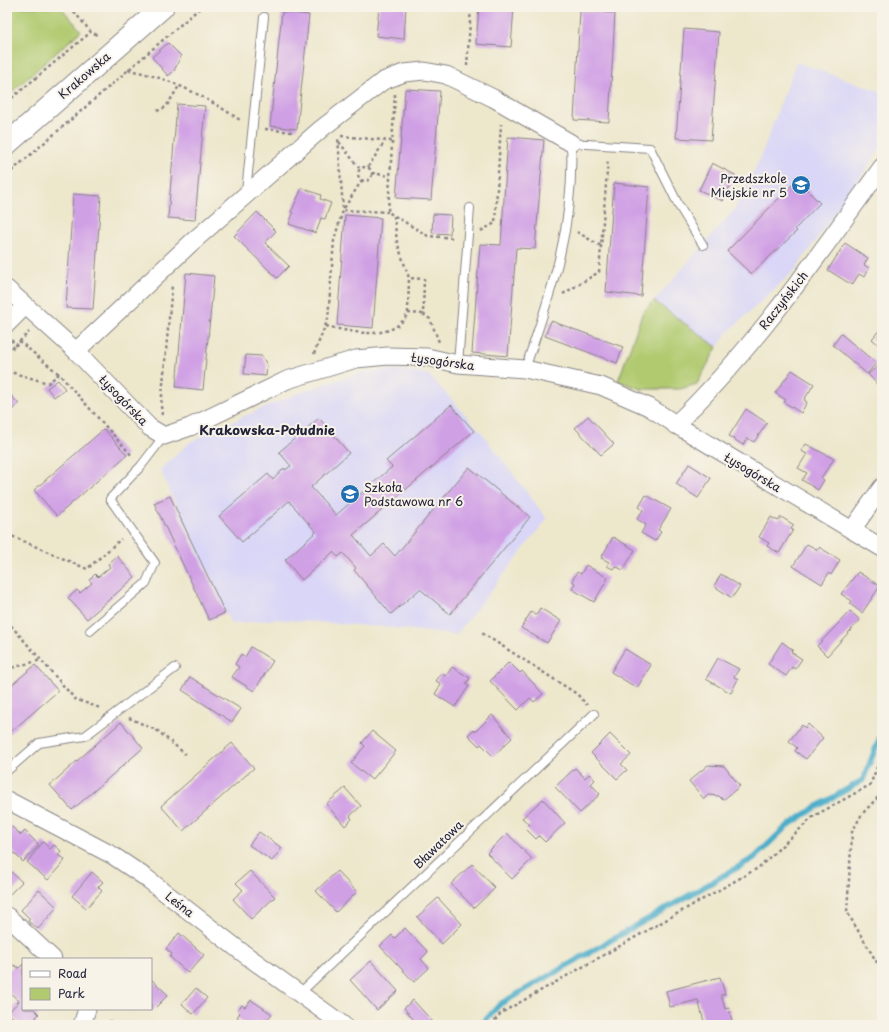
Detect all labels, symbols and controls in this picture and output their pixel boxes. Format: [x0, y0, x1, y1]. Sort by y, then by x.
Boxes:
street label: Krakowska [54, 47, 115, 103]
place label: Przedszkole Miejskie nr 5 [711, 169, 787, 201]
school or university icon: Przedszkole Miejskie nr 5 [790, 174, 812, 196]
street label: Raczyńskich [754, 267, 812, 333]
street label: Łysogórska [409, 348, 476, 374]
street label: Łysogórska [95, 370, 153, 430]
district label: Krakowska-Południe [199, 420, 335, 439]
street label: Łysogórska [720, 447, 785, 496]
place label: Szkoła Podstawowa nr 6 [364, 478, 463, 510]
school or university icon: Szkoła Podstawowa nr 6 [339, 483, 361, 505]
street label: Bławatowa [409, 815, 467, 872]
street label: Leśna [162, 887, 199, 921]
legend [22, 958, 152, 1010]
text: Road [58, 964, 87, 982]
text: Park [58, 984, 85, 1002]

